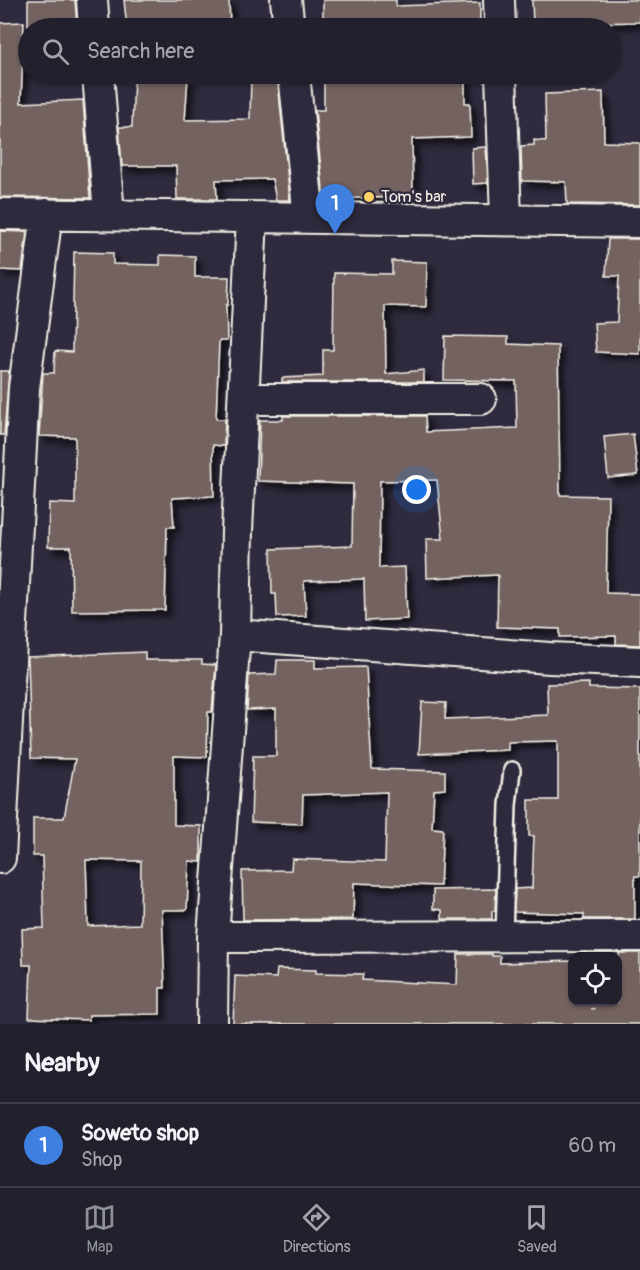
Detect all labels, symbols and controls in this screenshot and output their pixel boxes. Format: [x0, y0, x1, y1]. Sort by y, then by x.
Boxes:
search box [18, 18, 622, 84]
icon: search [39, 35, 72, 68]
text: Search here [87, 37, 194, 65]
pin: 1 [316, 184, 354, 234]
place label: Tom's bar [381, 187, 447, 207]
marker: Tom's bar [362, 190, 376, 204]
your location [402, 475, 431, 504]
map controls [568, 952, 622, 1006]
button: locate [568, 952, 622, 1006]
text: Nearby [24, 1047, 100, 1079]
text: Soweto shop [81, 1119, 199, 1147]
text: 1 [40, 1133, 47, 1158]
text: 60 m [569, 1133, 616, 1158]
text: Shop [81, 1147, 122, 1172]
tab: Map [83, 1201, 116, 1257]
tab: Directions [283, 1201, 351, 1257]
tab: Saved [517, 1201, 557, 1257]

